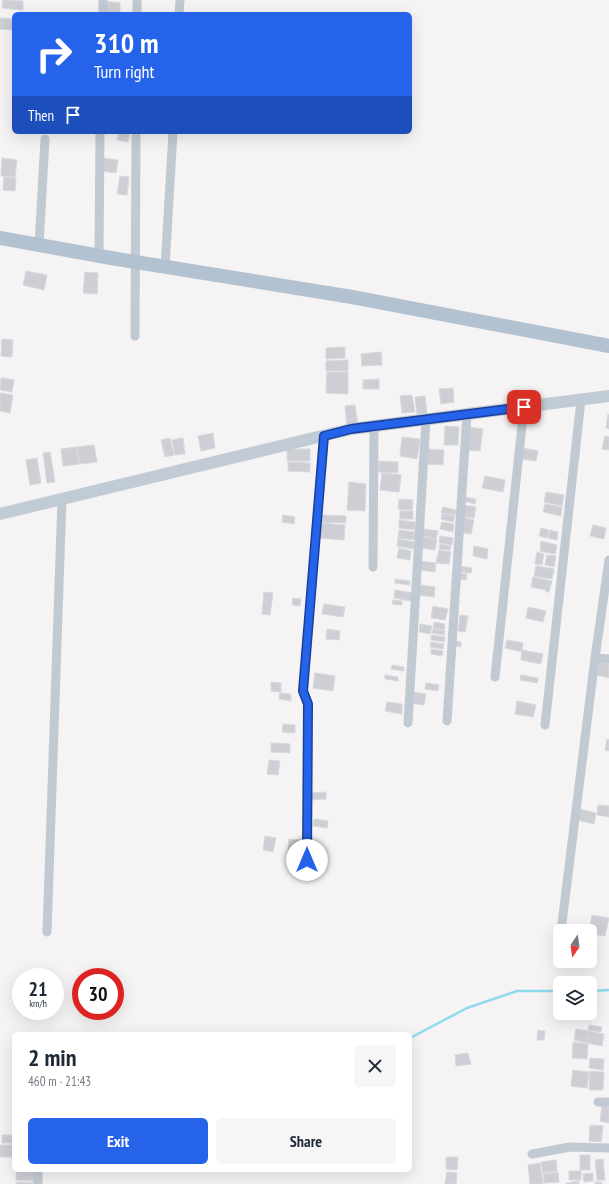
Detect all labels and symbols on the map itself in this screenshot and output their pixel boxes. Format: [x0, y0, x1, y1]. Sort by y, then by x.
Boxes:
pin [507, 390, 541, 424]
position arrow [286, 839, 328, 881]
north arrow [553, 924, 597, 968]
speed limit sign: 30 [72, 968, 124, 1020]

